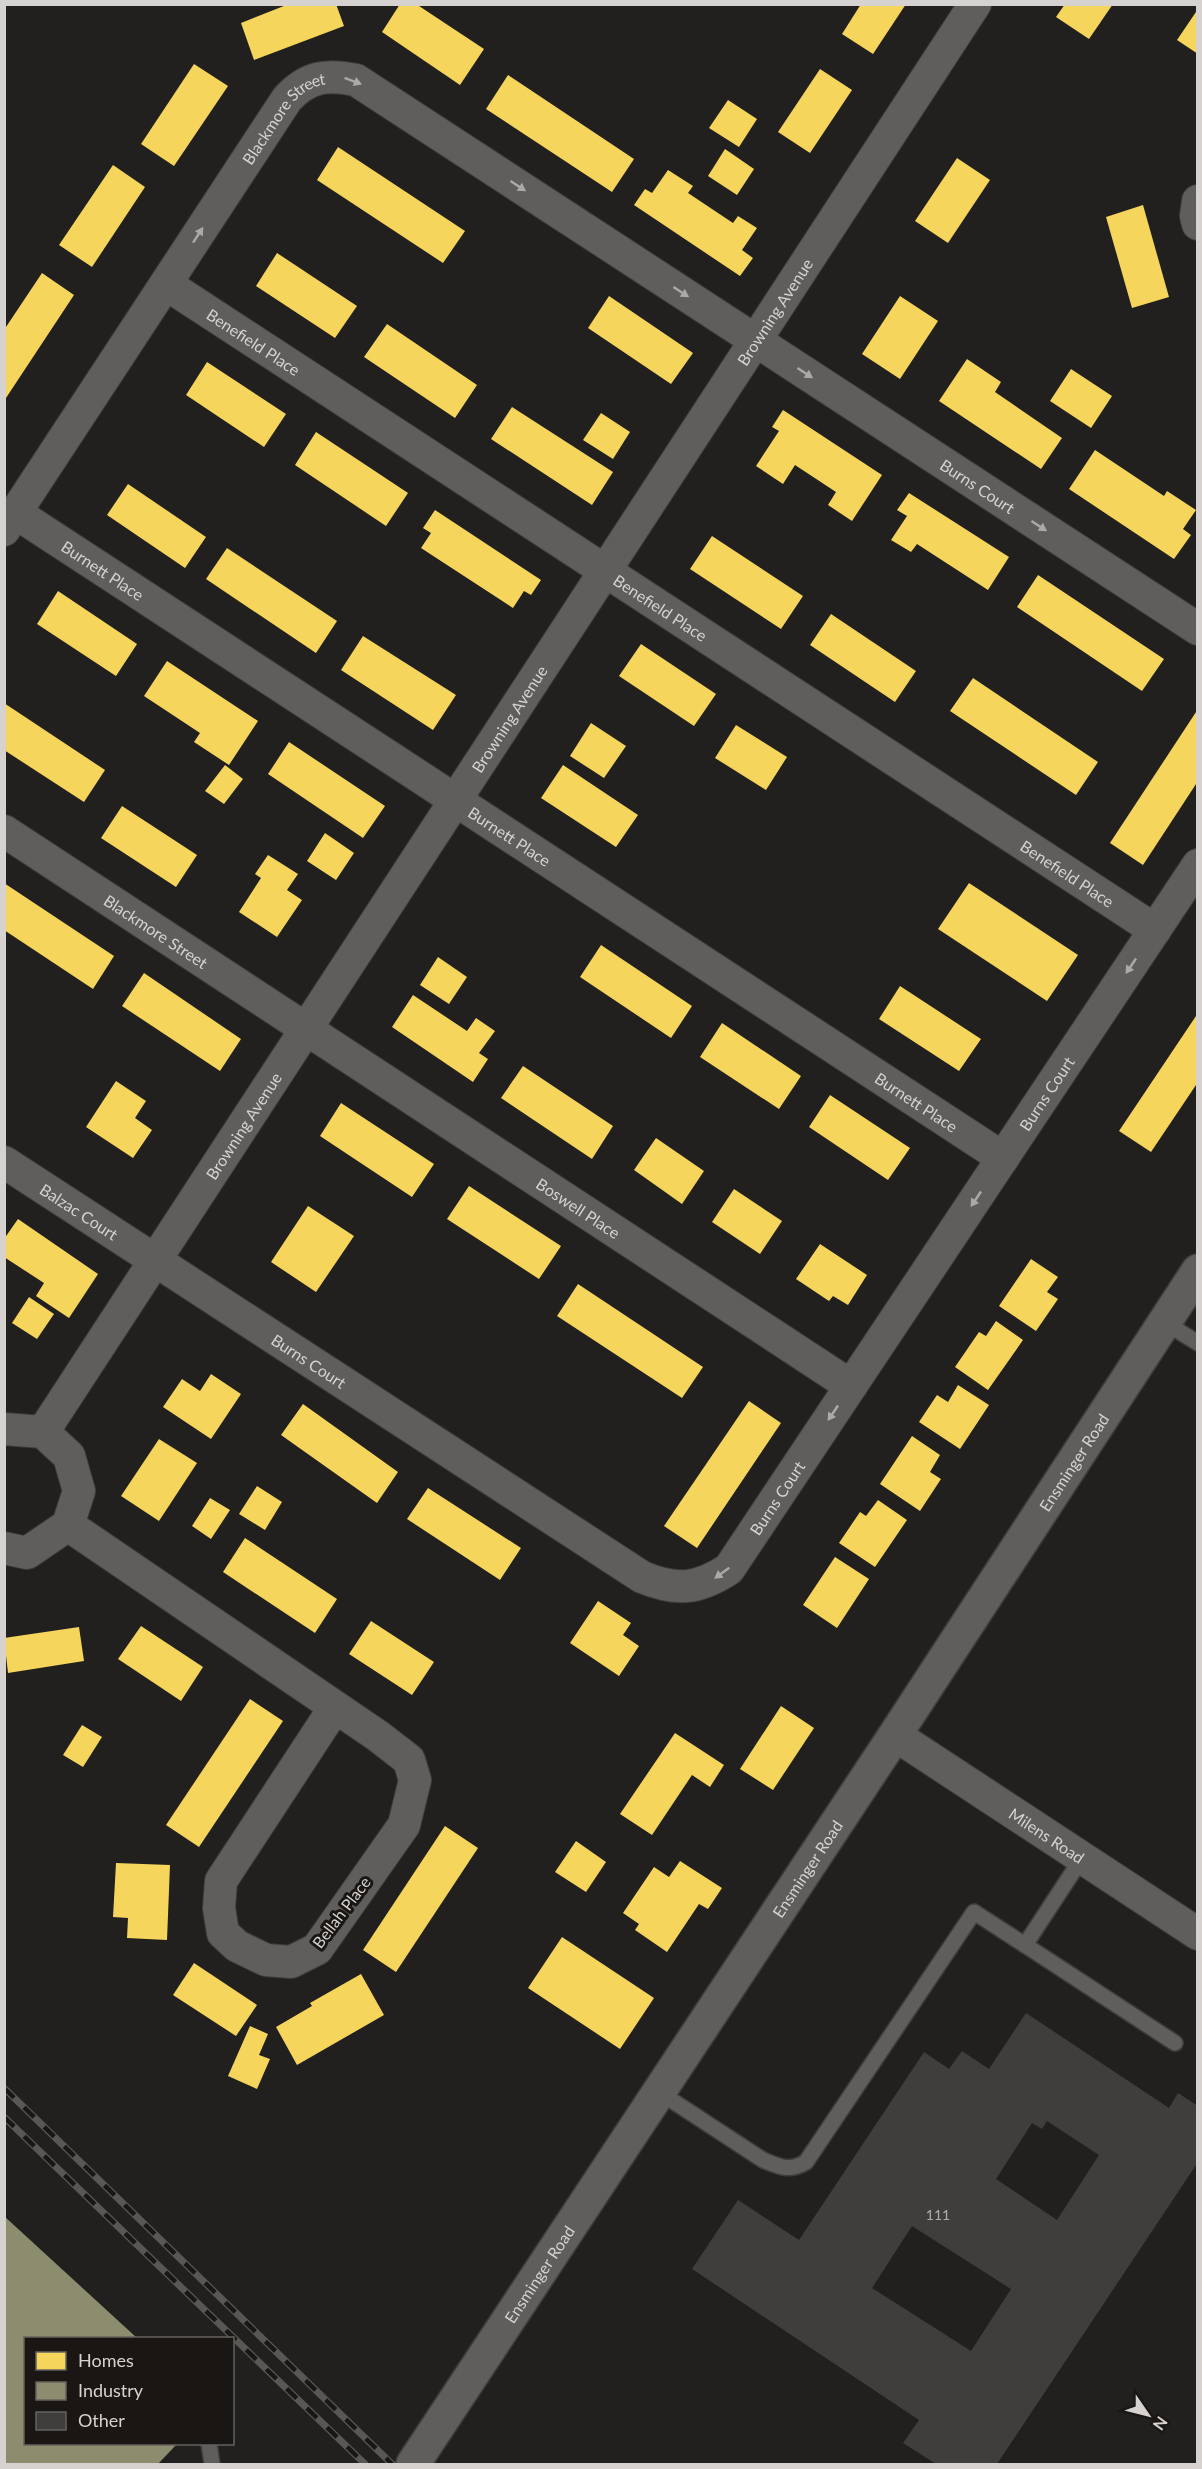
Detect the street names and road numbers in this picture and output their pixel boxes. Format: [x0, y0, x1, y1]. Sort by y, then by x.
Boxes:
street label: Blackmore Street [238, 68, 327, 167]
street label: Browning Avenue [732, 254, 816, 369]
street label: Benefield Place [204, 304, 304, 379]
street label: Burns Court [937, 454, 1019, 517]
street label: Burnett Place [58, 536, 148, 604]
street label: Benefield Place [611, 570, 711, 645]
street label: Browning Avenue [467, 661, 550, 776]
street label: Burnett Place [465, 802, 555, 870]
street label: Benefield Place [1017, 836, 1118, 910]
street label: Blackmore Street [101, 890, 212, 972]
street label: Burns Court [1015, 1052, 1078, 1134]
street label: Browning Avenue [201, 1068, 285, 1183]
street label: Burnett Place [872, 1068, 962, 1135]
street label: Boswell Place [533, 1173, 624, 1242]
street label: Balzac Court [37, 1179, 122, 1243]
street label: Burns Court [268, 1329, 350, 1392]
street label: Ensminger Road [1035, 1410, 1112, 1514]
street label: Burns Court [745, 1457, 808, 1538]
street label: Milens Road [1006, 1803, 1088, 1867]
street label: Ensminger Road [768, 1816, 846, 1921]
street label: Bellah Place [308, 1873, 374, 1951]
street label: Ensminger Road [500, 2222, 578, 2326]

